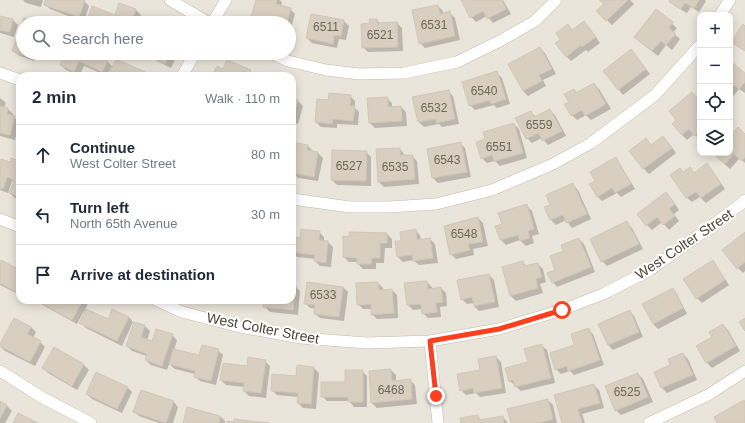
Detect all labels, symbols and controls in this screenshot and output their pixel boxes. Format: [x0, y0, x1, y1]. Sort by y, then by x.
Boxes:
map controls [697, 12, 733, 156]
button: + [697, 12, 733, 48]
search box [16, 16, 296, 60]
house number: 6531 [421, 18, 448, 32]
house number: 6511 [313, 20, 339, 34]
icon: search [30, 27, 52, 49]
house number: 6521 [367, 28, 394, 42]
text: Search here [62, 30, 144, 47]
button: − [697, 48, 733, 84]
house number: 6540 [471, 84, 498, 98]
button: locate [697, 84, 733, 120]
text: 2 min [32, 88, 76, 107]
text: Walk · 110 m [205, 91, 280, 106]
house number: 6532 [421, 101, 448, 115]
house number: 6559 [526, 118, 553, 132]
button: layers [697, 120, 733, 156]
text: Continue [70, 139, 135, 156]
house number: 6551 [486, 140, 513, 154]
icon: ahead [32, 144, 54, 166]
text: 80 m [251, 147, 280, 162]
house number: 6543 [434, 153, 461, 167]
text: West Colter Street [70, 156, 176, 171]
house number: 6527 [336, 159, 363, 173]
house number: 6535 [382, 160, 409, 174]
text: Turn left [70, 199, 129, 216]
icon: left [32, 204, 54, 226]
street label: West Colter Street [632, 205, 736, 283]
text: 30 m [251, 207, 280, 222]
text: North 65th Avenue [70, 216, 177, 231]
house number: 6548 [451, 227, 478, 241]
icon: arrive [32, 264, 54, 286]
text: Arrive at destination [70, 266, 215, 283]
house number: 6533 [310, 288, 337, 302]
route start [553, 301, 571, 319]
street label: West Colter Street [205, 309, 321, 347]
house number: 6468 [378, 383, 405, 397]
house number: 6525 [614, 385, 641, 399]
route end [427, 387, 445, 405]

